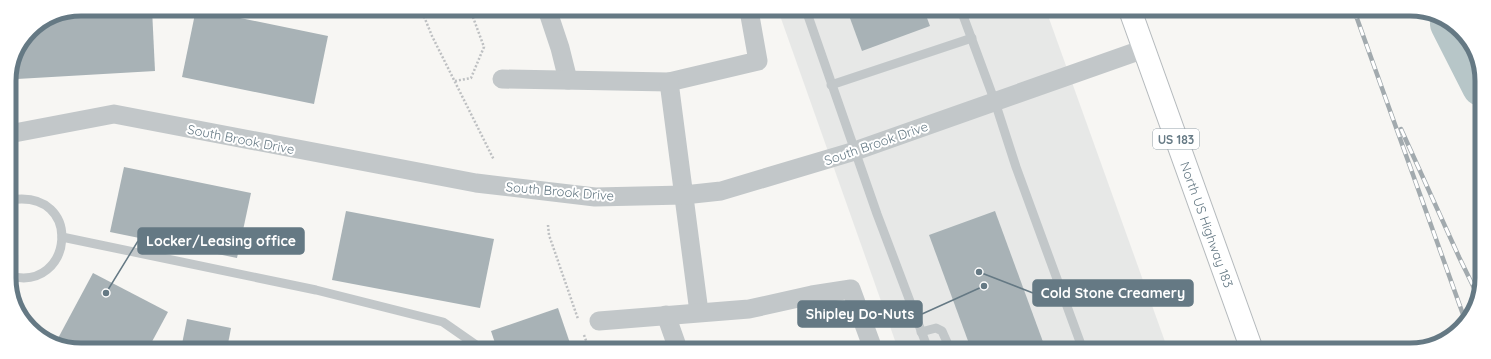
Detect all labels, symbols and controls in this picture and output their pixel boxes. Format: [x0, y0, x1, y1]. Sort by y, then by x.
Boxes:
street label: South Brook Drive [822, 118, 930, 168]
street label: South Brook Drive [186, 121, 296, 157]
road number: US 183 [1153, 129, 1199, 149]
street label: North US Highway 183 [1177, 159, 1237, 290]
street label: South Brook Drive [505, 178, 615, 204]
callout: Locker/Leasing office [138, 228, 304, 254]
text: Locker/Leasing office [146, 232, 296, 250]
callout: Cold Stone Creamery [1033, 280, 1193, 306]
text: Cold Stone Creamery [1041, 284, 1185, 302]
callout: Shipley Do-Nuts [798, 301, 922, 327]
text: Shipley Do-Nuts [806, 305, 914, 323]

